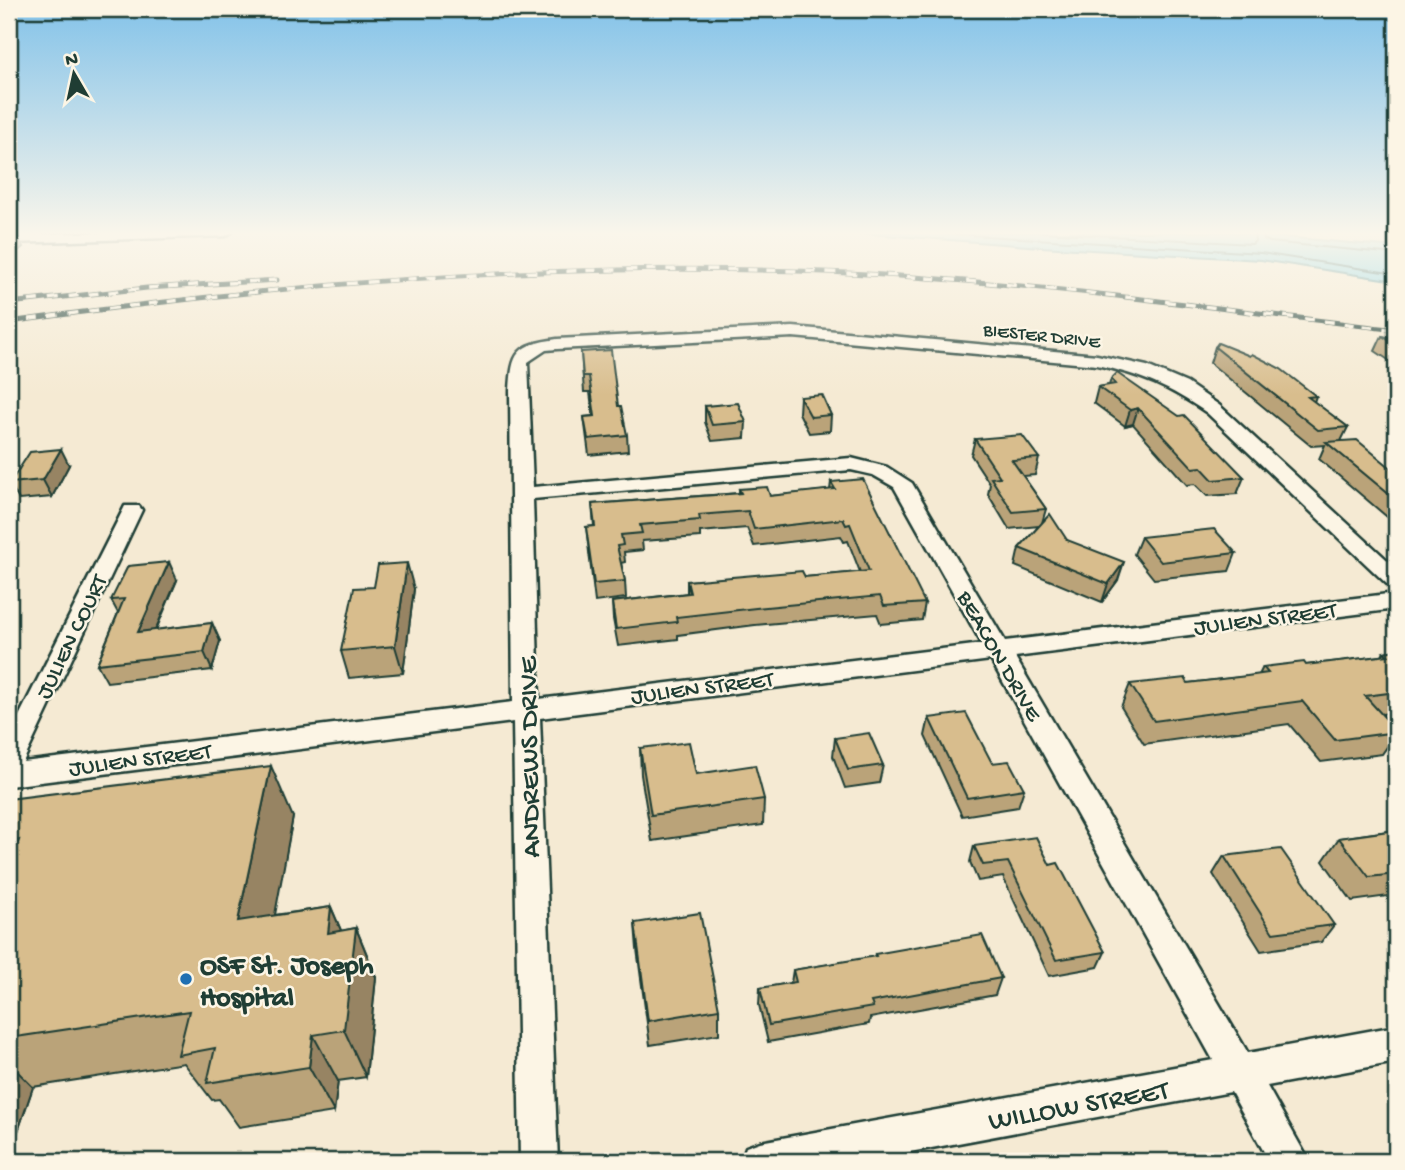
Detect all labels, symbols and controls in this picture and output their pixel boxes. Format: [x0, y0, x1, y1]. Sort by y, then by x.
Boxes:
north arrow [38, 38, 108, 108]
text: N [64, 48, 80, 73]
street label: BIESTER DRIVE [981, 320, 1103, 355]
street label: JULIEN COURT [31, 570, 115, 704]
street label: BEACON DRIVE [949, 586, 1047, 728]
street label: JULIEN STREET [1193, 598, 1339, 643]
street label: ANDREWS DRIVE [513, 654, 550, 858]
street label: JULIEN STREET [630, 667, 776, 712]
street label: JULIEN STREET [68, 739, 214, 784]
place label: OSF St. Joseph Hospital [200, 951, 374, 1016]
marker: OSF St. Joseph Hospital [178, 971, 194, 987]
street label: WILLOW STREET [986, 1075, 1173, 1140]

